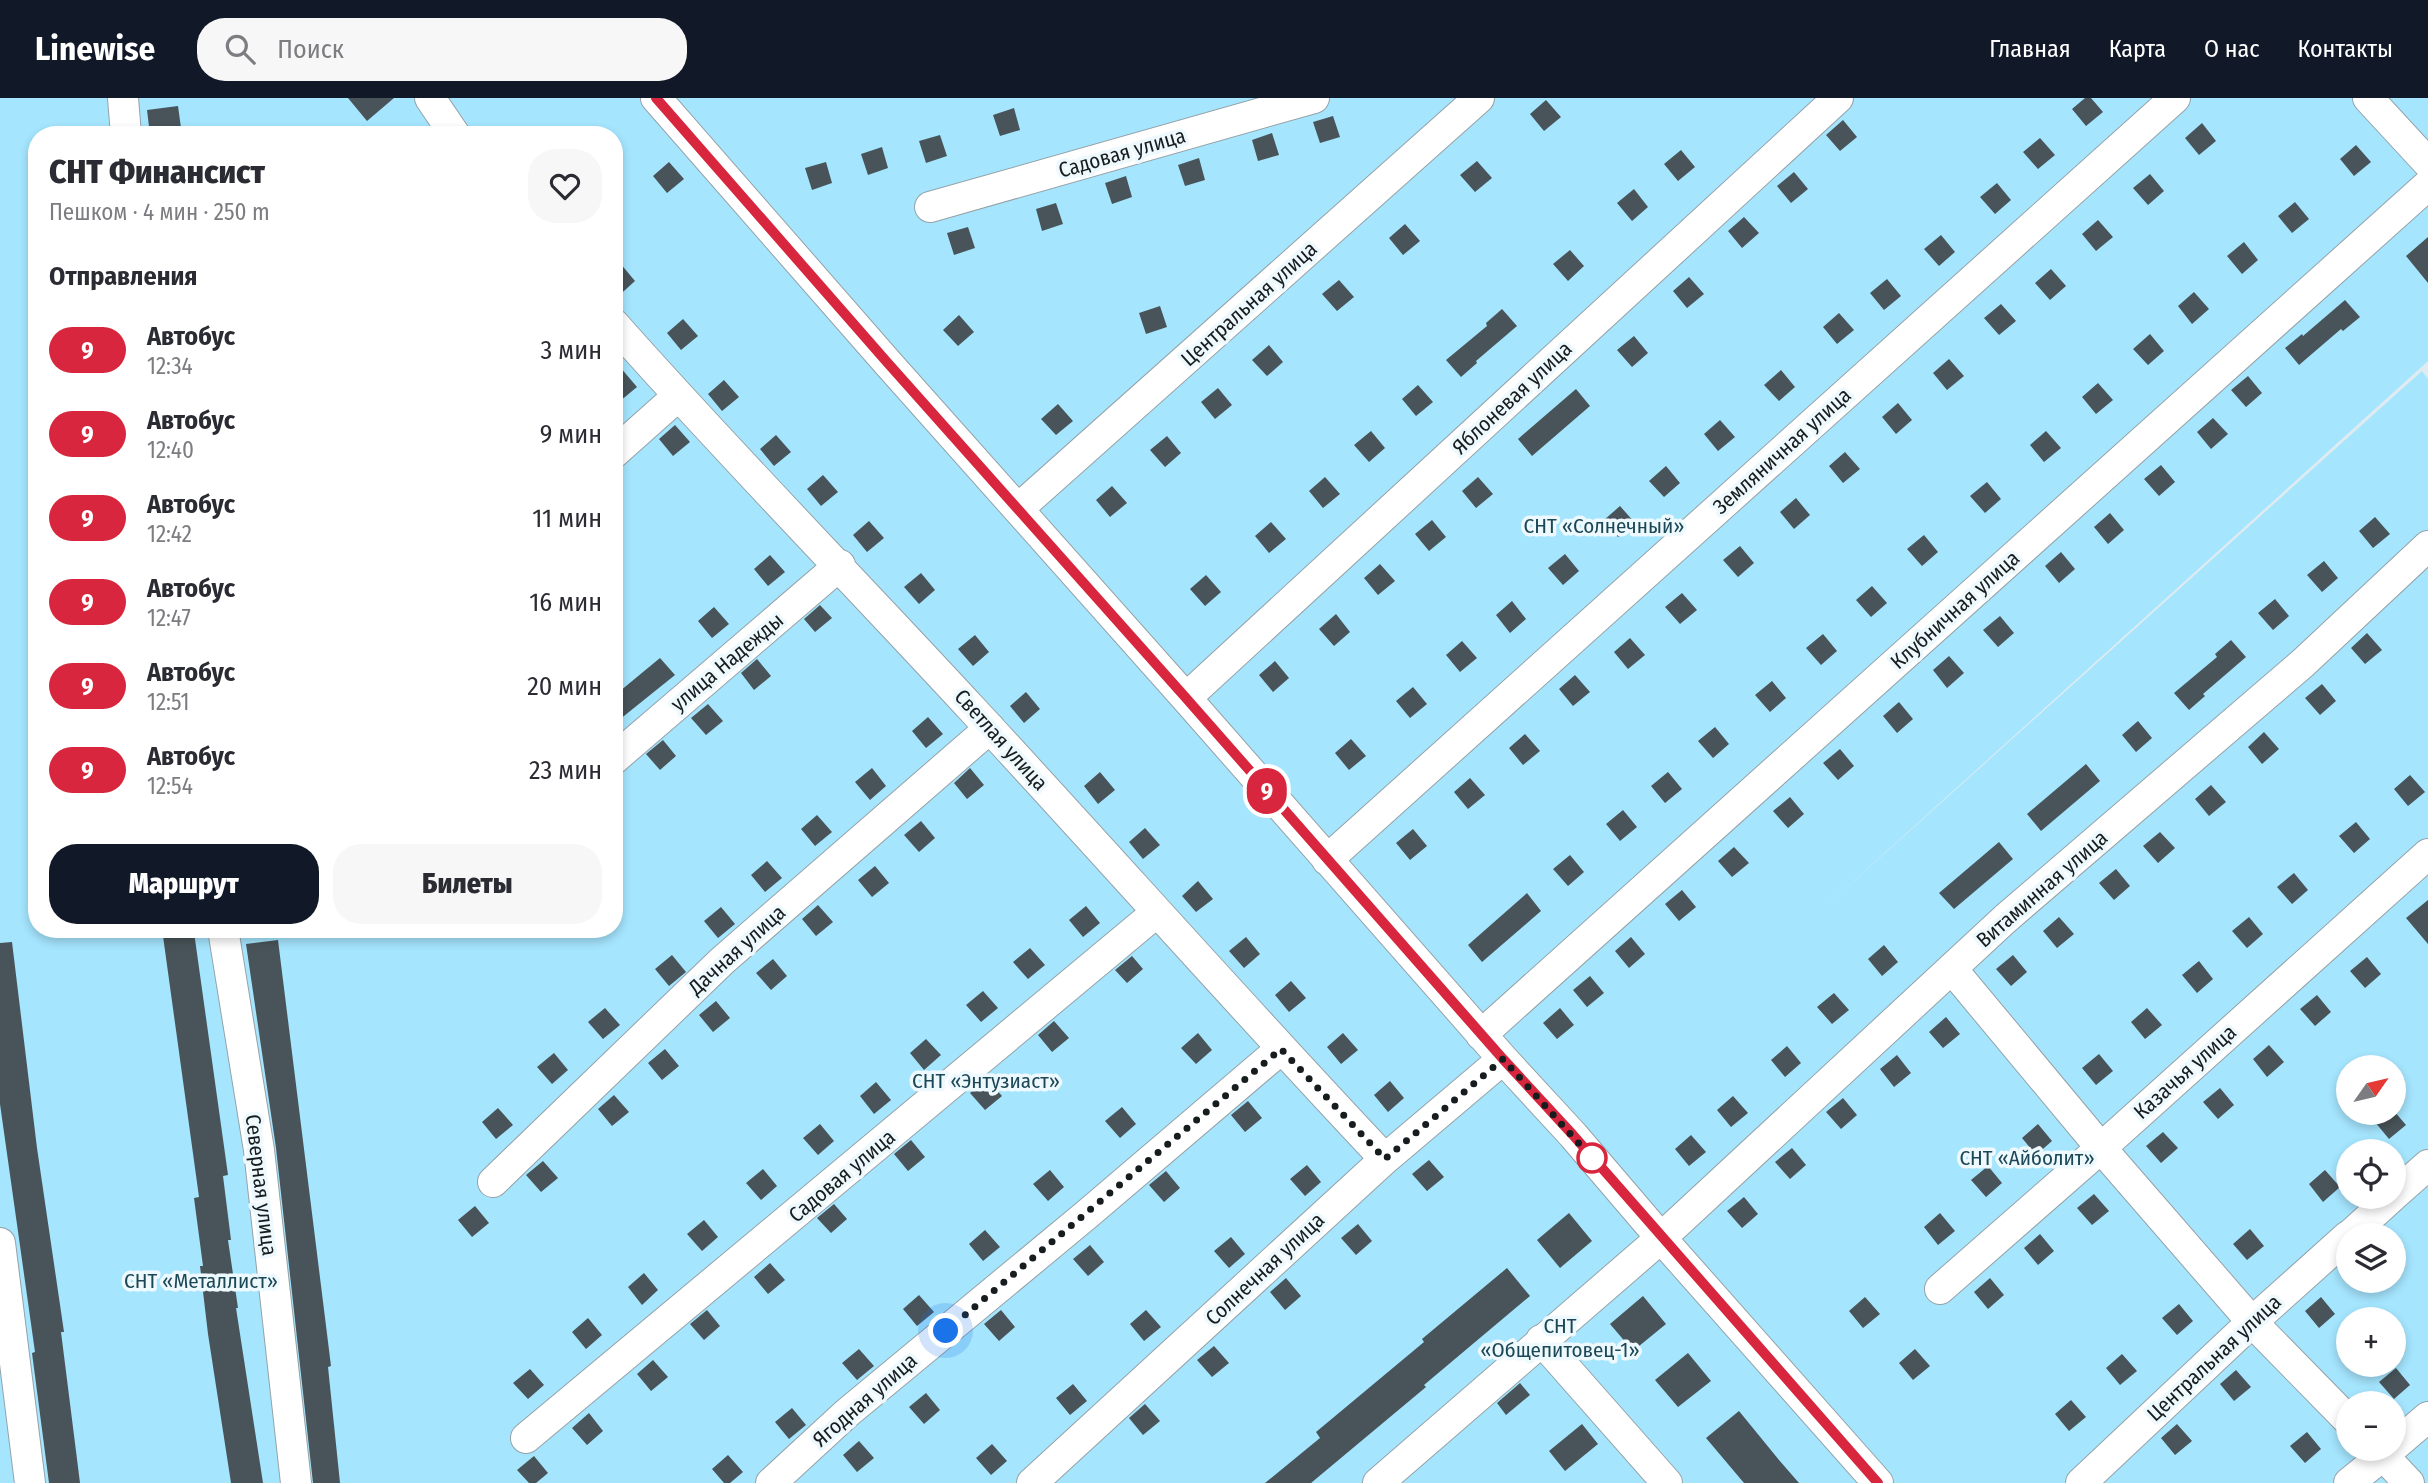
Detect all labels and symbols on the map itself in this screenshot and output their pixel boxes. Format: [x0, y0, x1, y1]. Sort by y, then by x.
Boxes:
street label: Садовая улица [1055, 122, 1189, 184]
street label: Центральная улица [1176, 236, 1322, 372]
street label: Яблоневая улица [1447, 336, 1577, 460]
street label: Земляничная улица [1708, 382, 1856, 520]
park label: СНТ «Солнечный» [1524, 513, 1684, 539]
street label: Клубничная улица [1885, 545, 2025, 675]
street label: улица Надежды [665, 607, 789, 717]
street label: Светлая улица [949, 684, 1053, 796]
line badge: 9 [1244, 768, 1290, 814]
street label: Витаминная улица [1971, 825, 2113, 953]
street label: Дачная улица [682, 900, 791, 1001]
street label: Казачья улица [2128, 1019, 2242, 1125]
north arrow [2336, 1055, 2406, 1125]
park label: СНТ «Энтузиаст» [912, 1068, 1060, 1094]
street label: Северная улица [239, 1113, 283, 1257]
street label: Садовая улица [783, 1124, 901, 1228]
unlabelled marker [1577, 1143, 1607, 1173]
park label: СНТ «Айболит» [1959, 1145, 2095, 1171]
street label: Солнечная улица [1200, 1207, 1330, 1331]
park label: СНТ «Металлист» [124, 1268, 278, 1294]
street label: Центральная улица [2142, 1289, 2286, 1427]
your location [928, 1313, 963, 1348]
park label: СНТ «Общепитовец-1» [1480, 1313, 1640, 1363]
street label: Ягодная улица [807, 1348, 923, 1452]

